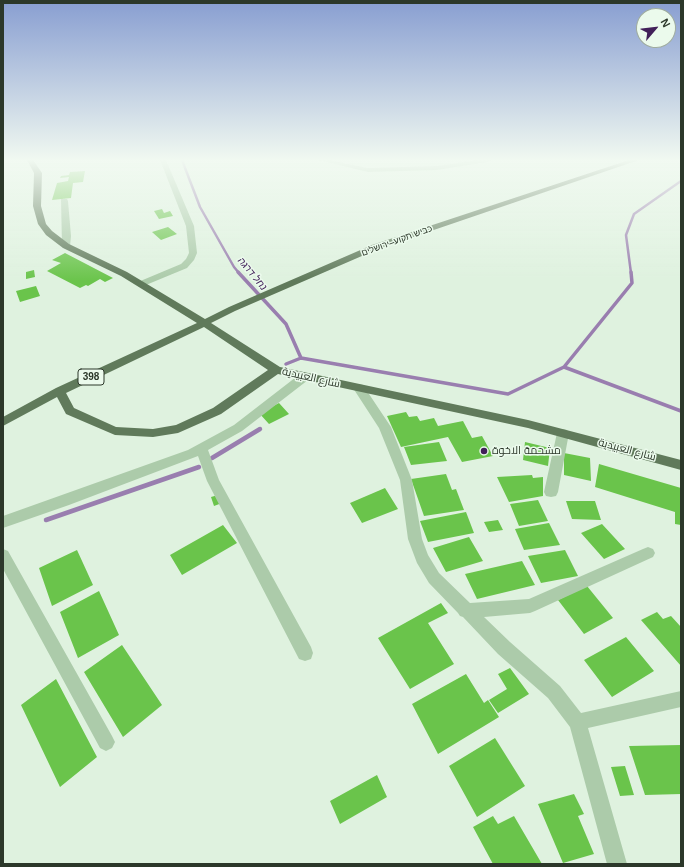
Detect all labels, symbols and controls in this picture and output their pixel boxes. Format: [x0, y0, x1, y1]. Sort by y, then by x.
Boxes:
north arrow [636, 8, 676, 48]
text: N [659, 17, 673, 29]
street label: כביש תקוע–ירושלים [360, 223, 434, 259]
water label: נחל דרגה [235, 255, 269, 293]
street label: شارع العبيدية [281, 365, 341, 391]
road number: 398 [78, 369, 104, 385]
street label: شارع العبيدية [597, 436, 657, 464]
place label: مشحمة الاخوة [492, 444, 561, 458]
marker: مشحمة الاخوة [479, 446, 489, 456]

